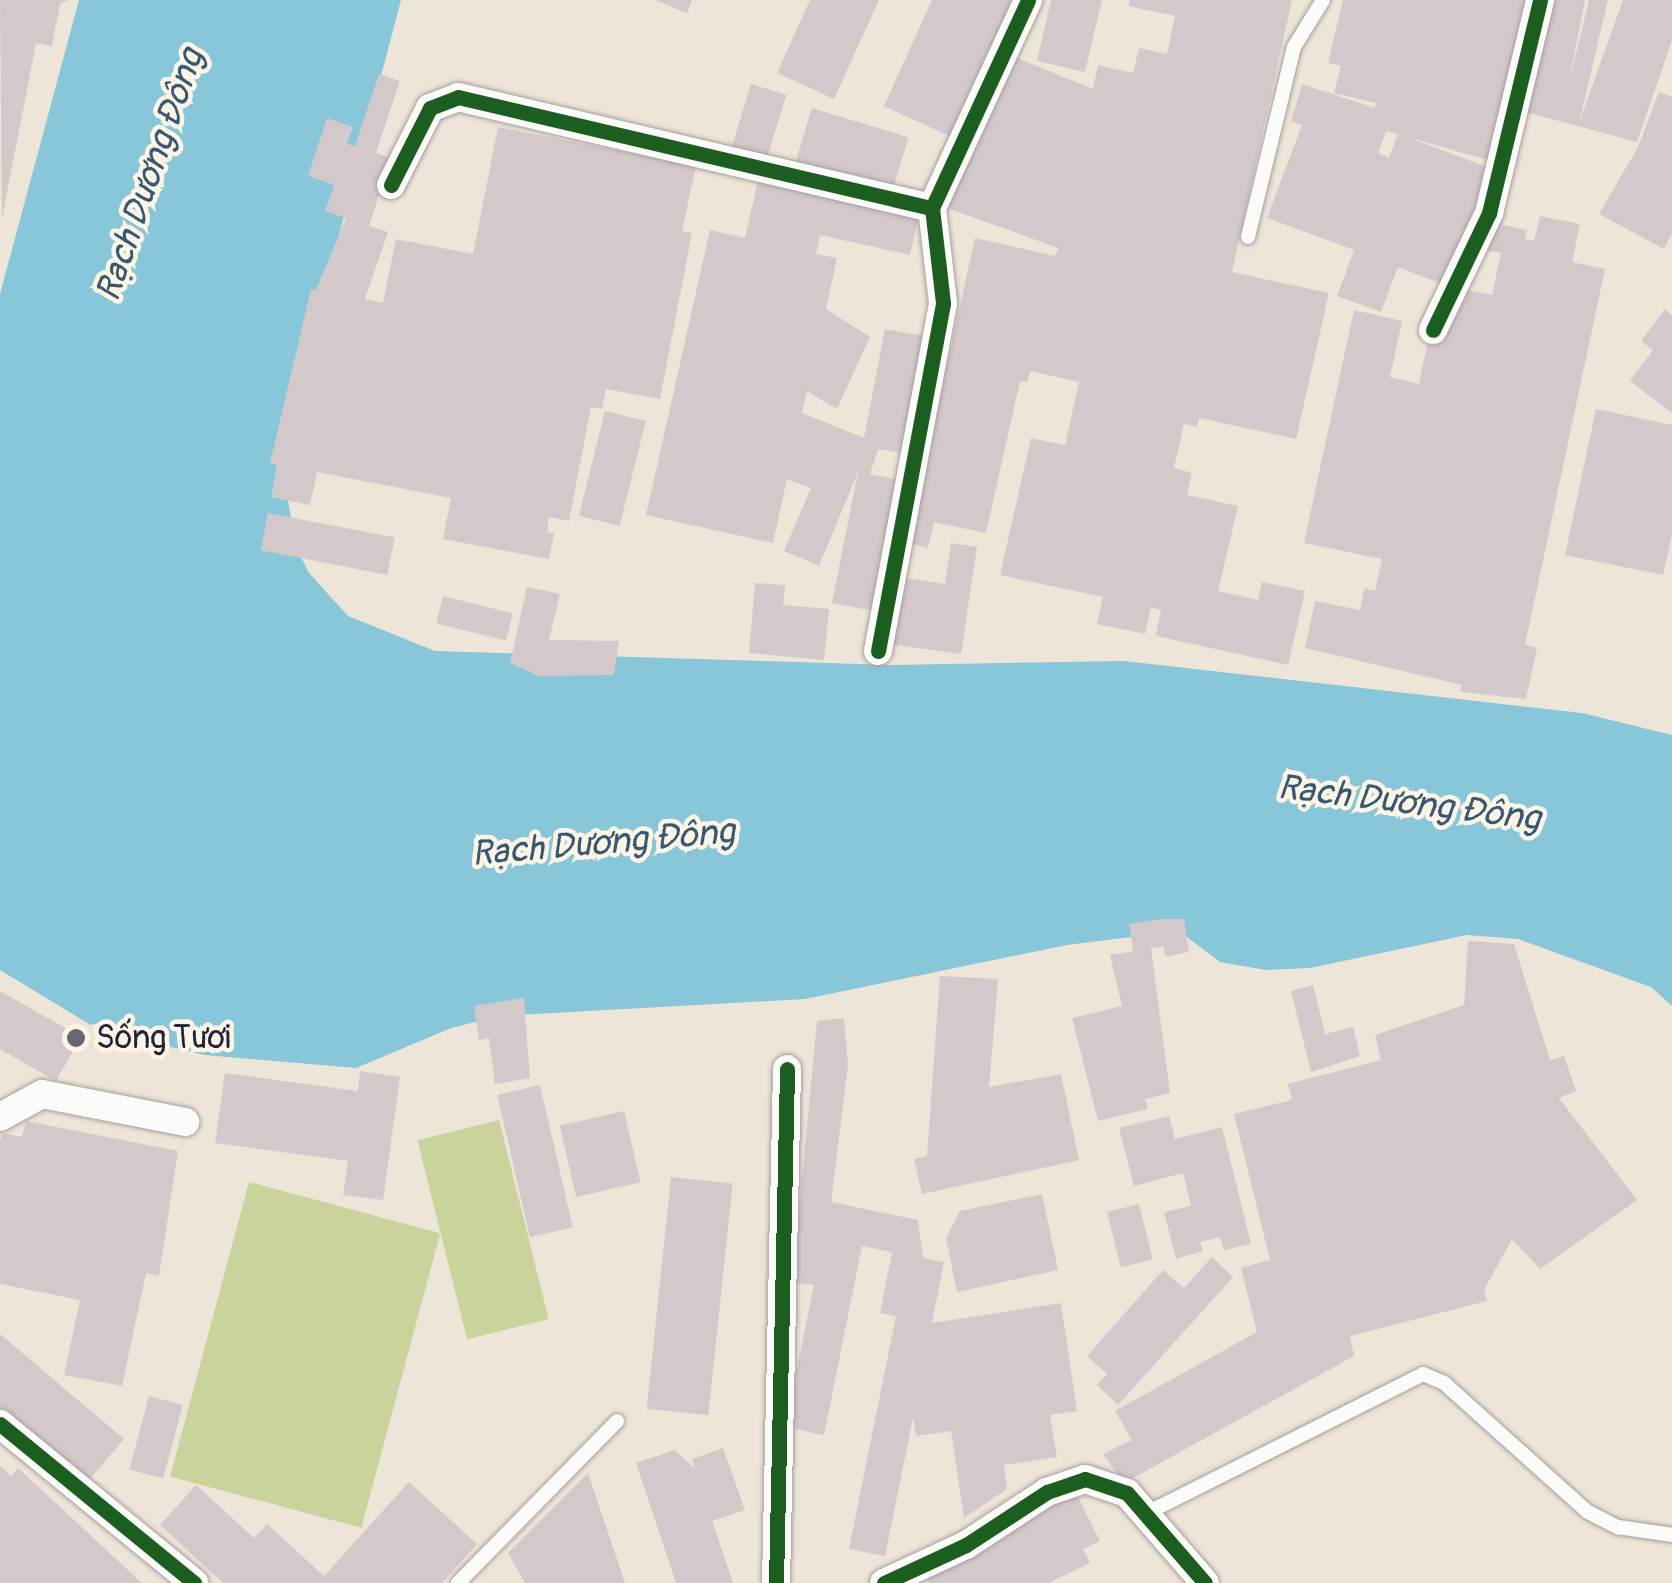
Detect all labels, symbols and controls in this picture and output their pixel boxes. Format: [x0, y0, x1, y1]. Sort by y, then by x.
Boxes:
water label: Rạch Dương Đông [87, 43, 213, 307]
water label: Rạch Dương Đông [1275, 766, 1543, 840]
water label: Rạch Dương Đông [470, 811, 736, 875]
place label: Sống Tươi [96, 1019, 231, 1057]
marker: Sống Tươi [65, 1027, 87, 1049]

